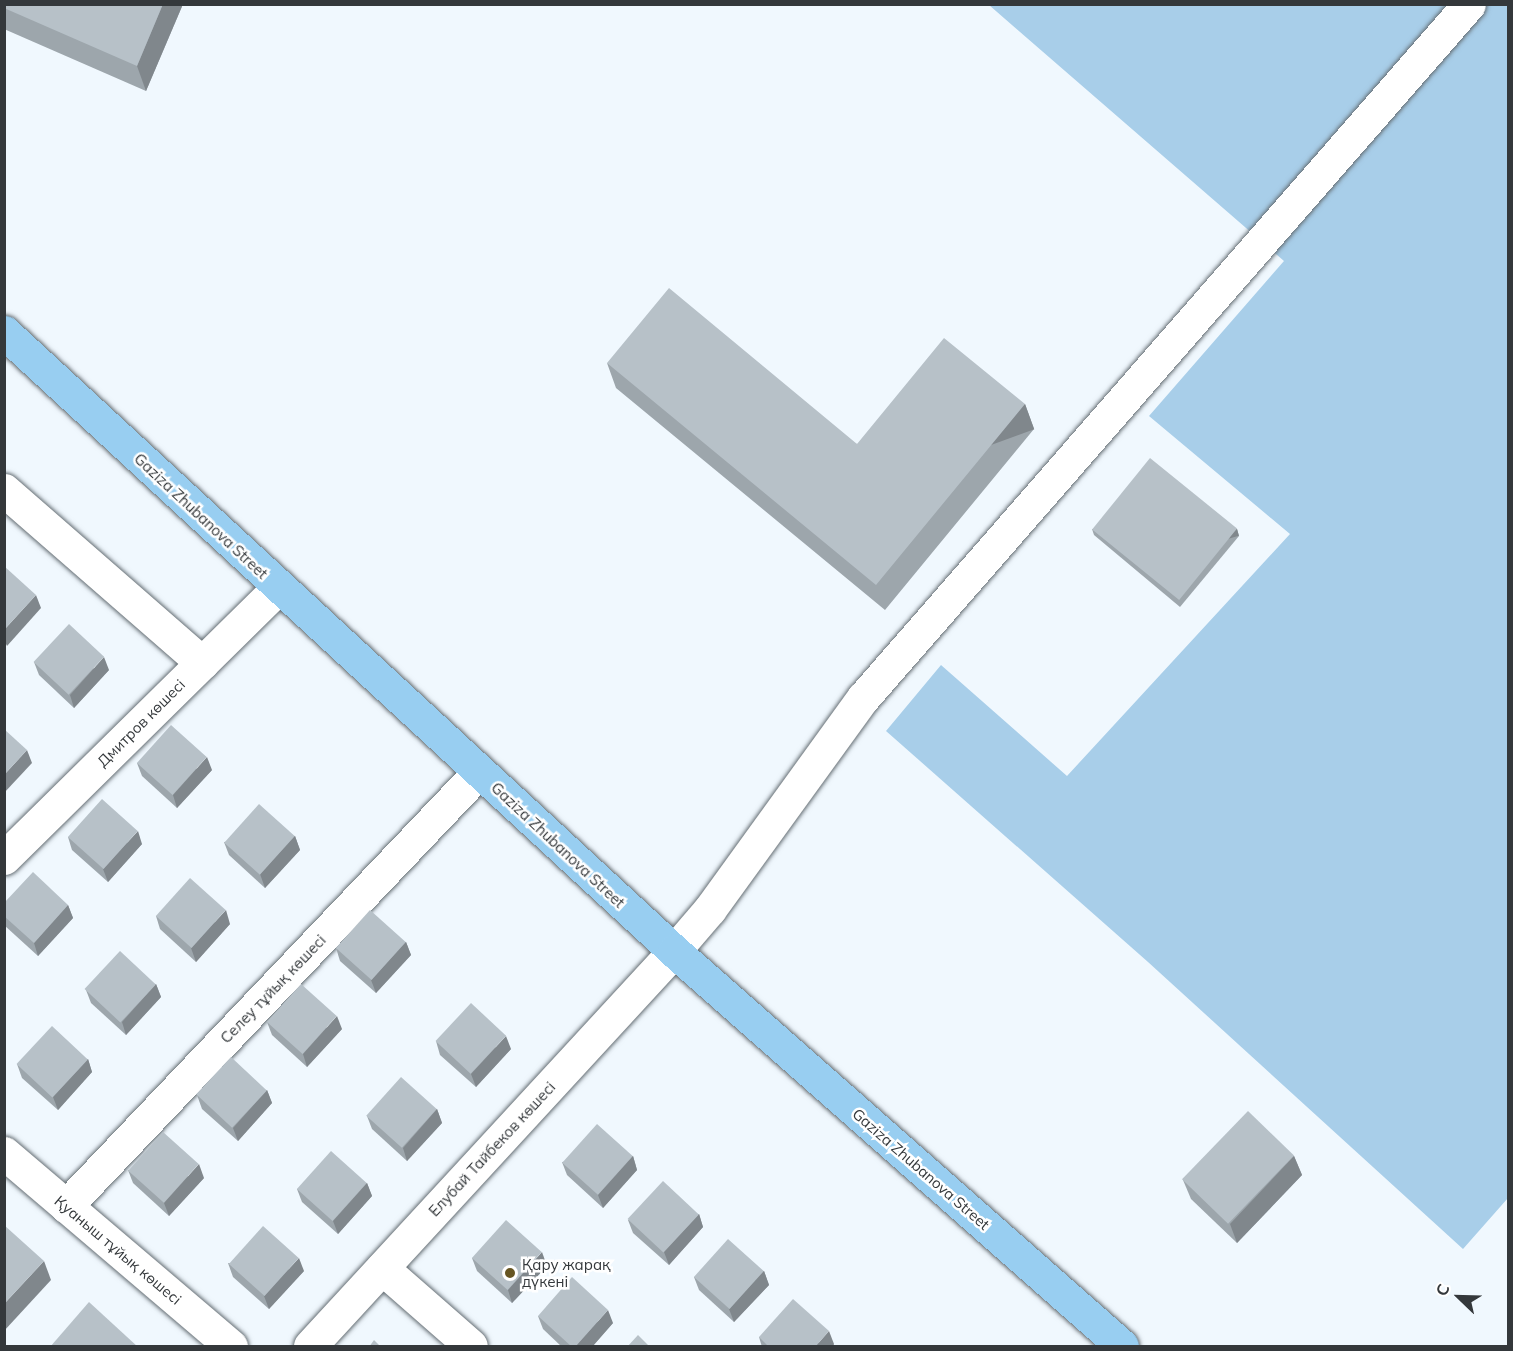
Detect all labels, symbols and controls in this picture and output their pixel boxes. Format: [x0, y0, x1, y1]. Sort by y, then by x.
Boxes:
street label: Gaziza Zhubanova Street [131, 449, 271, 583]
street label: Дмитров көшесі [93, 675, 189, 771]
street label: Gaziza Zhubanova Street [488, 778, 628, 912]
street label: Селеу тұйық көшесі [217, 931, 329, 1047]
street label: Елубай Тайбеков көшесі [425, 1078, 559, 1220]
street label: Gaziza Zhubanova Street [849, 1105, 993, 1233]
street label: Қуаныш тұйық көшесі [51, 1192, 185, 1308]
place label: Қару жарақ дүкені [522, 1255, 611, 1290]
marker: Қару жарақ дүкені [503, 1266, 517, 1280]
north arrow [1429, 1267, 1489, 1327]
text: С [1431, 1281, 1454, 1299]

